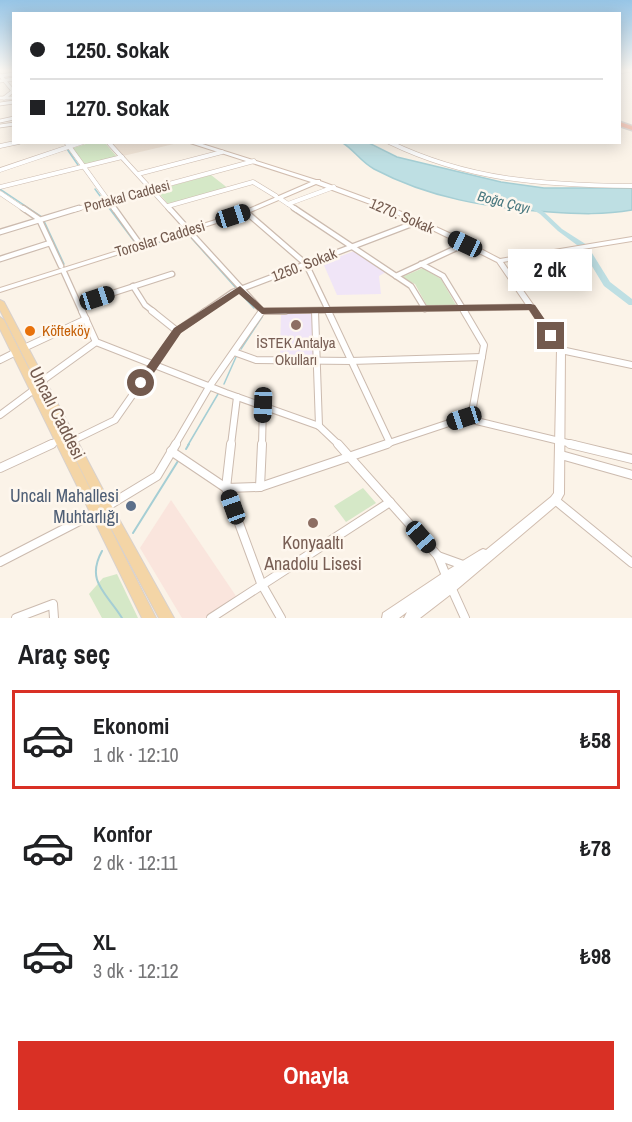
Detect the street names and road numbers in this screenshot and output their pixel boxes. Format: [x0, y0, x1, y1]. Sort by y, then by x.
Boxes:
street label: Portakal Caddesi [82, 176, 172, 216]
street label: 1270. Sokak [367, 193, 439, 239]
street label: Toroslar Caddesi [112, 215, 207, 262]
street label: 1250. Sokak [268, 242, 340, 287]
street label: Uncalı Caddesi [23, 362, 91, 463]

